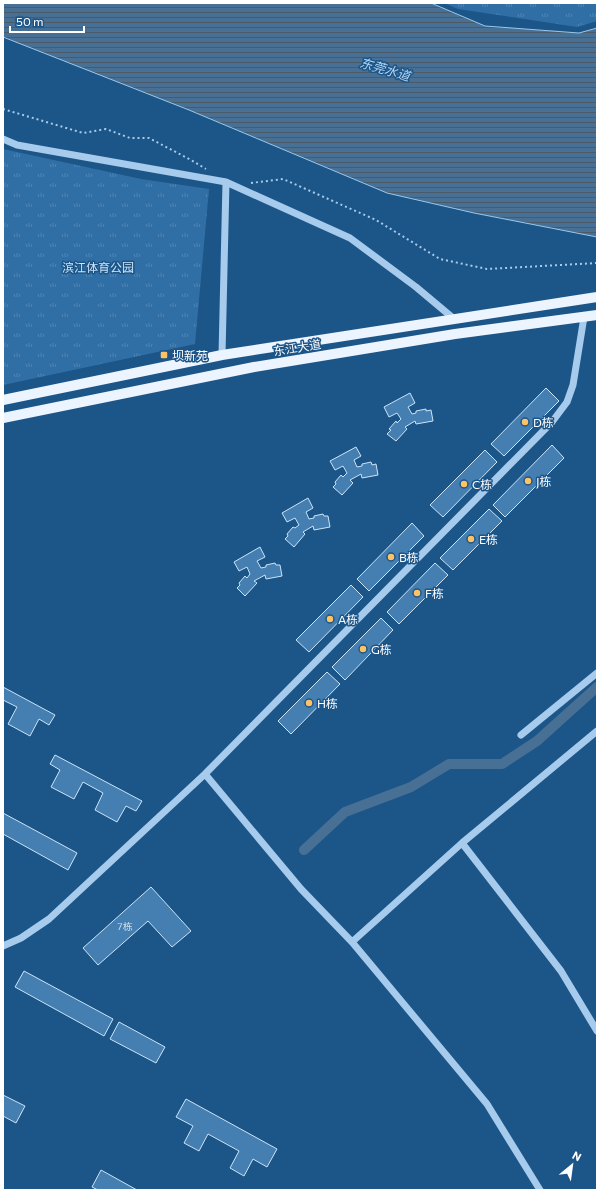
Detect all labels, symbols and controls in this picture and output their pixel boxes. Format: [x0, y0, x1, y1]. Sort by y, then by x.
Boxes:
scale bar [10, 8, 84, 34]
text: 50 m [16, 14, 44, 28]
water label: 东莞水道 [358, 54, 414, 84]
park label: 滨江体育公园 [62, 260, 134, 274]
street label: 东江大道 [272, 336, 322, 358]
place label: 坝新苑 [172, 348, 208, 362]
marker: 坝新苑 [159, 350, 169, 360]
place label: D栋 [533, 415, 554, 429]
marker: D栋 [520, 417, 530, 427]
place label: J栋 [536, 474, 552, 489]
marker: J栋 [523, 476, 533, 486]
place label: C栋 [472, 477, 492, 491]
marker: C栋 [459, 479, 469, 489]
place label: E栋 [479, 532, 498, 546]
marker: E栋 [466, 534, 476, 544]
place label: B栋 [399, 550, 419, 564]
marker: B栋 [386, 552, 396, 562]
place label: F栋 [425, 586, 444, 600]
marker: F栋 [412, 588, 422, 598]
place label: A栋 [338, 612, 358, 626]
marker: A栋 [325, 614, 335, 624]
place label: G栋 [371, 642, 392, 656]
marker: G栋 [358, 644, 368, 654]
place label: H栋 [317, 696, 338, 710]
marker: H栋 [304, 698, 314, 708]
house number: 7栋 [117, 920, 133, 932]
north arrow [552, 1145, 592, 1185]
text: N [570, 1148, 584, 1164]

